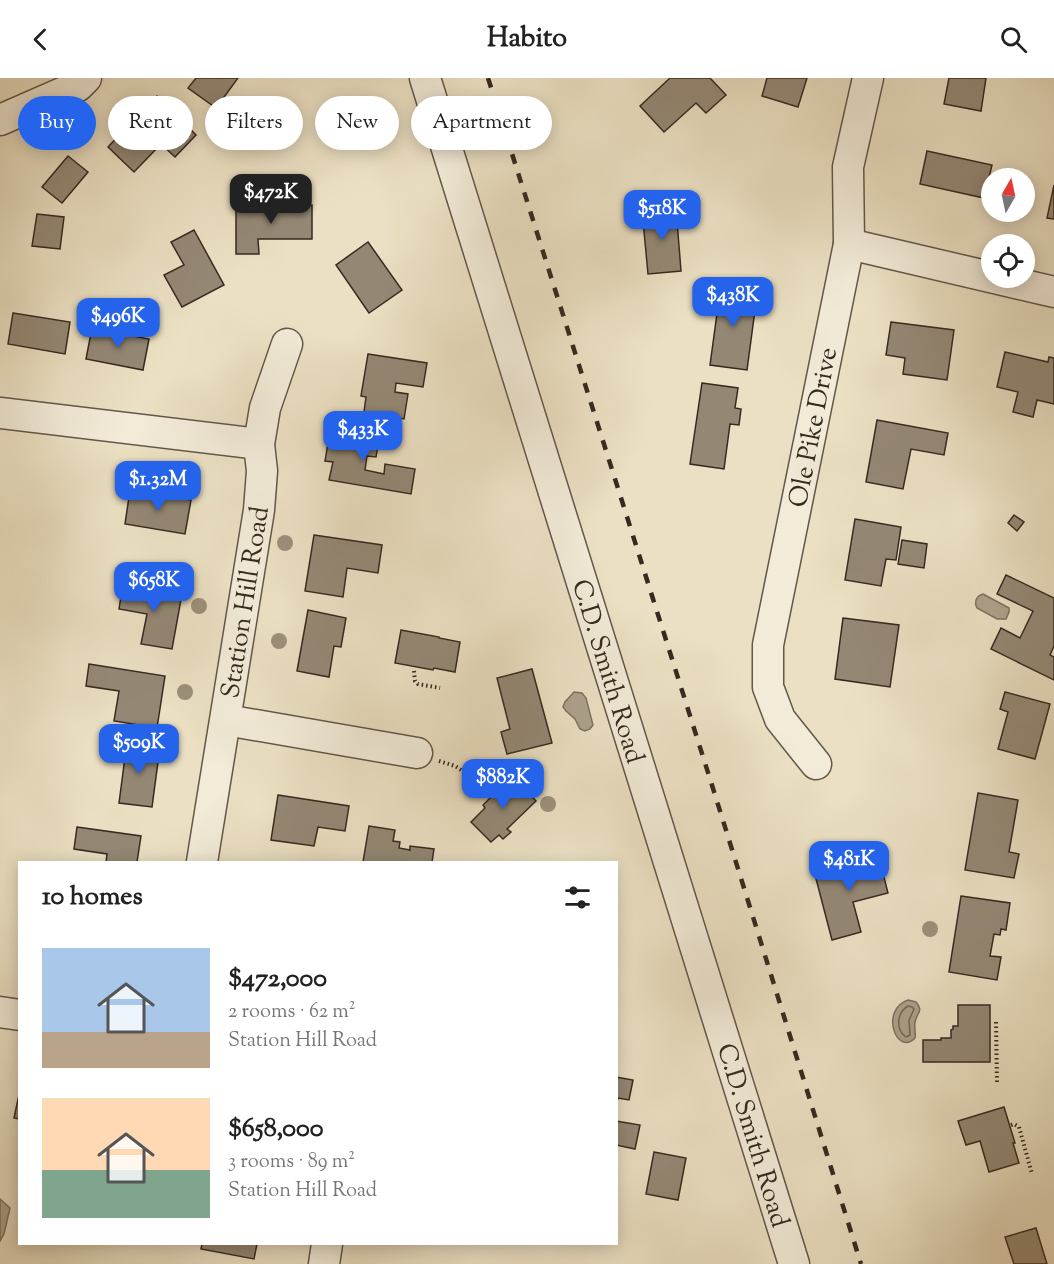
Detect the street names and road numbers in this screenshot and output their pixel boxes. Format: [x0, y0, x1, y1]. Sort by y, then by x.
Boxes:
street label: Ole Pike Drive [781, 344, 848, 511]
street label: Station Hill Road [213, 503, 280, 701]
street label: C.D. Smith Road [561, 575, 652, 769]
street label: C.D. Smith Road [706, 1039, 797, 1233]

